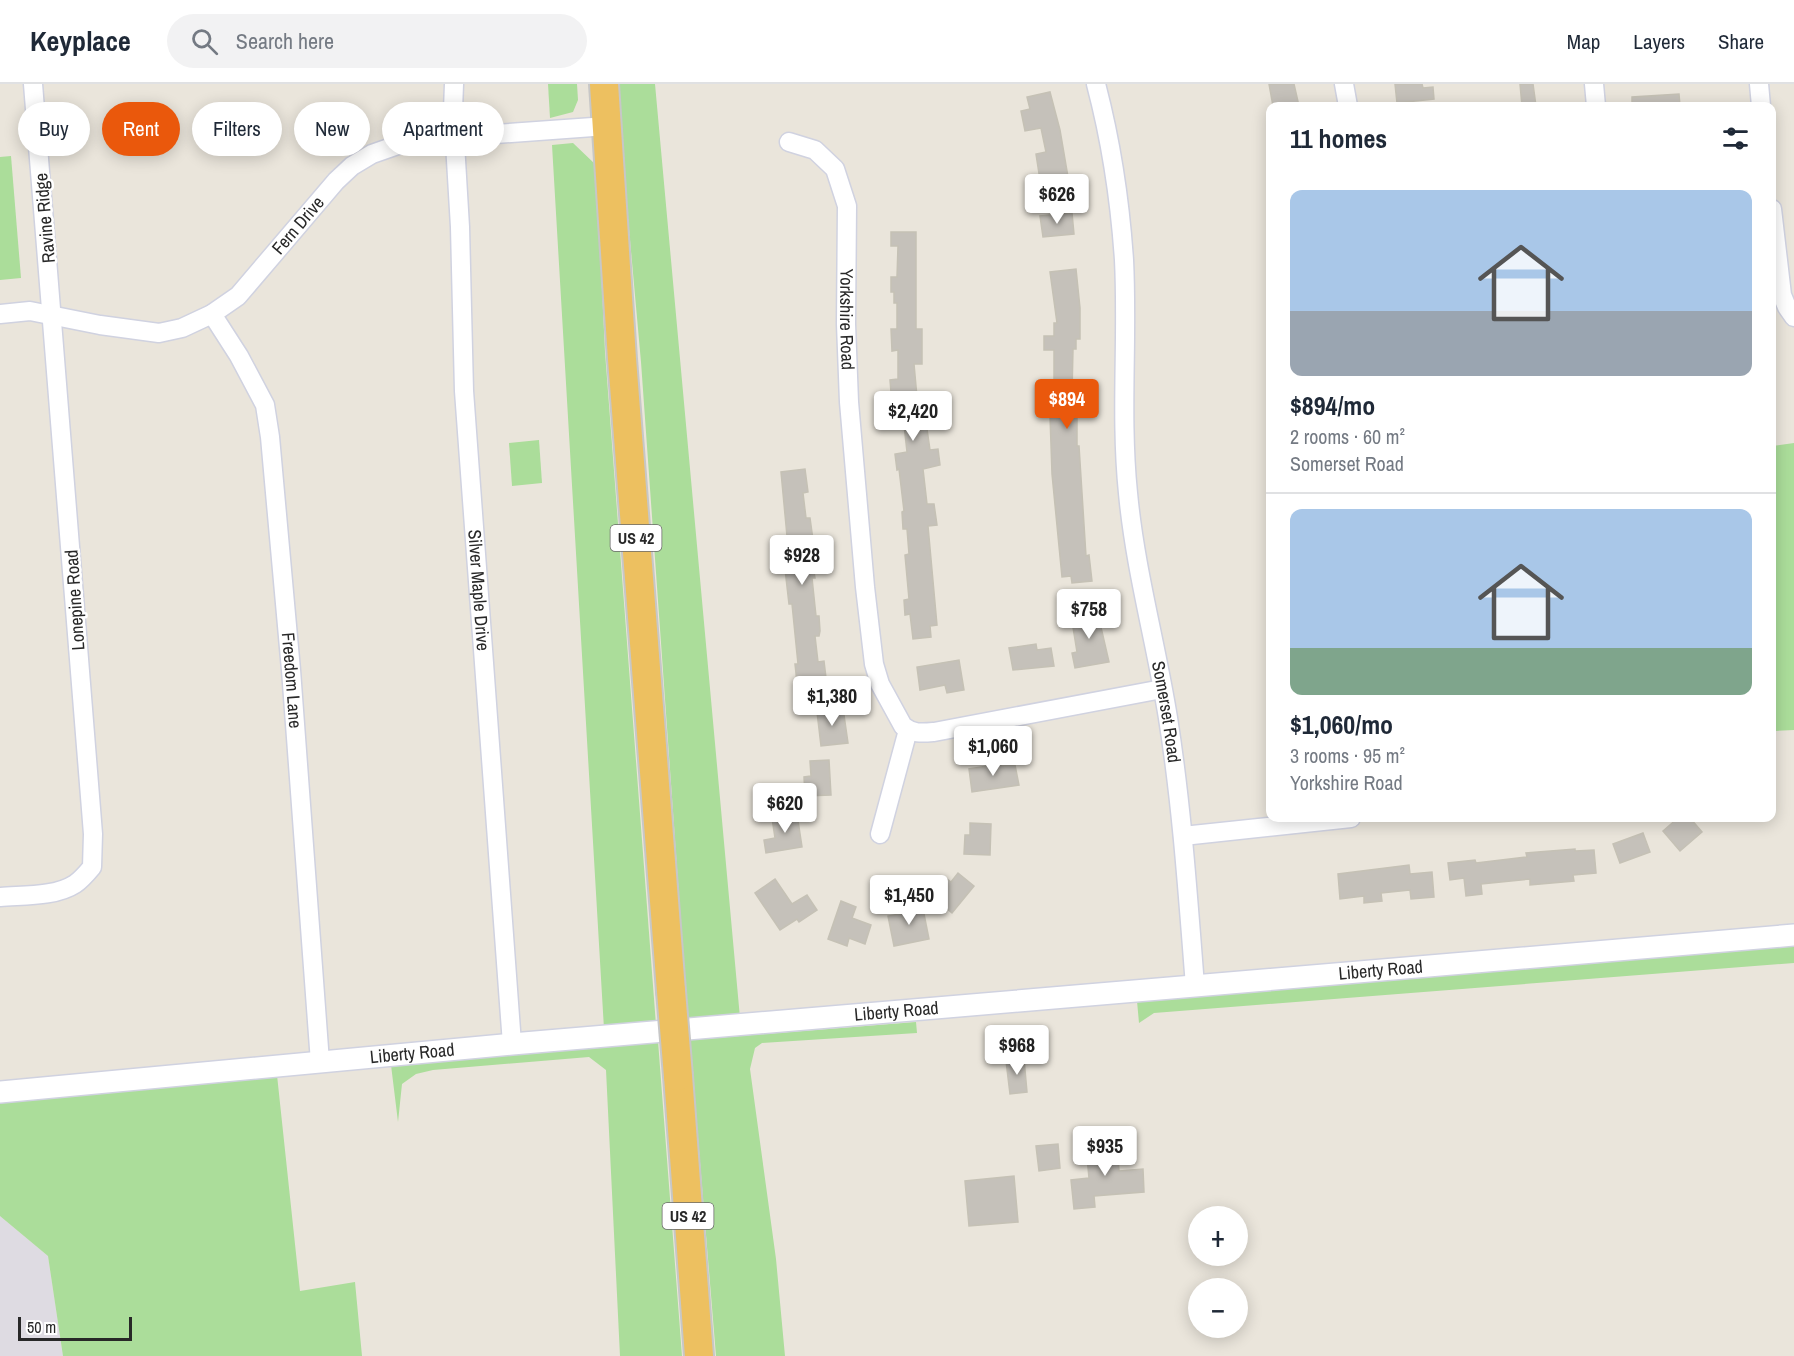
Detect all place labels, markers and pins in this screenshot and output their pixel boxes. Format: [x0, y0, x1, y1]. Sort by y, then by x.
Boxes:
pin: $626 [1021, 174, 1093, 225]
pin: $894 [1031, 379, 1103, 430]
pin: $2,420 [864, 391, 962, 442]
pin: $928 [766, 535, 838, 586]
pin: $758 [1053, 589, 1125, 640]
pin: $1,380 [783, 676, 881, 727]
pin: $1,060 [944, 726, 1042, 777]
pin: $620 [749, 783, 821, 834]
pin: $1,450 [860, 875, 958, 926]
pin: $968 [981, 1025, 1053, 1076]
pin: $935 [1069, 1126, 1141, 1177]

